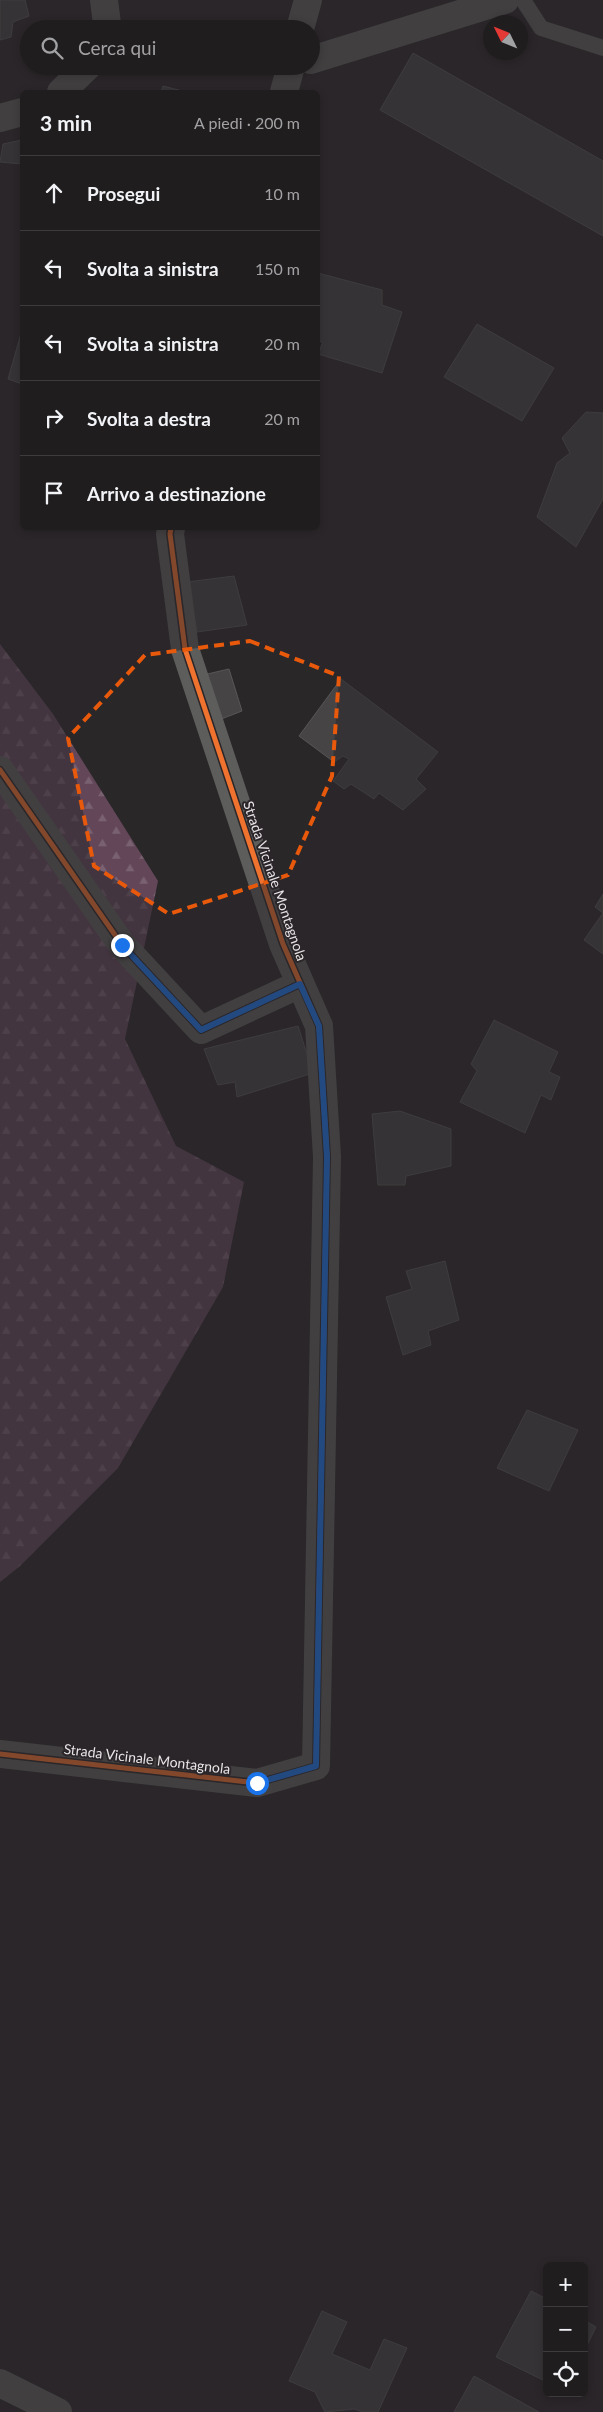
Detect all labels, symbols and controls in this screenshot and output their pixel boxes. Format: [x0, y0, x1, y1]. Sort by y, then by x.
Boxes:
north arrow [483, 15, 528, 60]
search box [20, 20, 320, 75]
icon: search [38, 34, 66, 62]
text: Cerca qui [78, 36, 156, 59]
text: 3 min [40, 110, 92, 135]
text: A piedi · 200 m [194, 113, 300, 132]
icon: ahead [40, 179, 68, 207]
text: Prosegui [87, 182, 160, 205]
text: 10 m [264, 184, 300, 203]
icon: left [40, 254, 68, 282]
text: Svolta a sinistra [87, 257, 219, 280]
text: 150 m [255, 259, 300, 278]
icon: left [40, 329, 68, 357]
text: Svolta a sinistra [87, 332, 219, 355]
text: 20 m [264, 334, 300, 353]
icon: right [40, 404, 68, 432]
text: Svolta a destra [87, 407, 211, 430]
text: 20 m [264, 409, 300, 428]
icon: arrive [40, 479, 68, 507]
text: Arrivo a destinazione [87, 482, 266, 505]
street label: Strada Vicinale Montagnola [240, 799, 311, 963]
route end [111, 934, 134, 957]
street label: Strada Vicinale Montagnola [63, 1740, 231, 1777]
route start [246, 1772, 269, 1795]
map controls [543, 2262, 588, 2397]
button: + [543, 2262, 588, 2307]
button: − [543, 2307, 588, 2352]
button: locate [543, 2352, 588, 2397]

